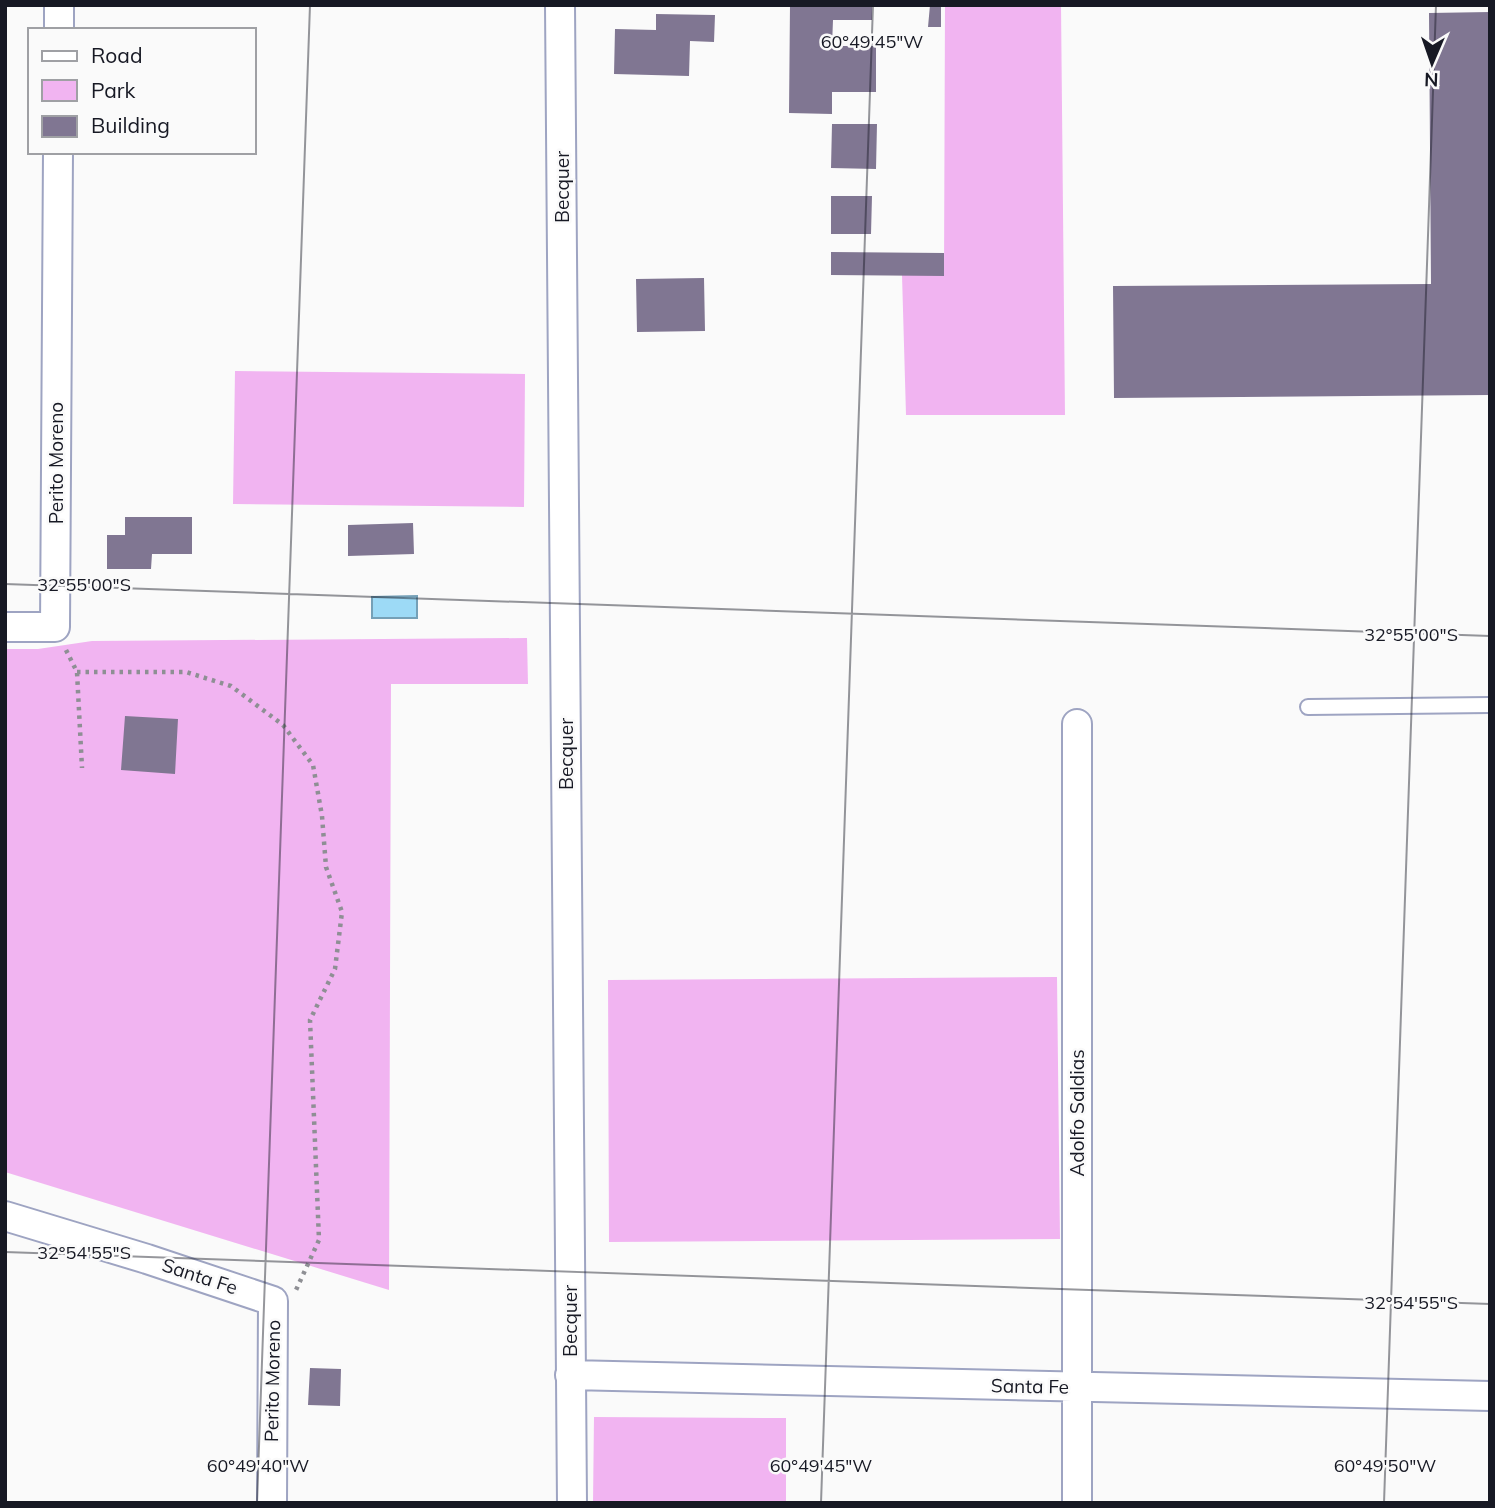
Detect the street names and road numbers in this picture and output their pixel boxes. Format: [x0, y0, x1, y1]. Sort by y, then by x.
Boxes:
street label: Becquer [550, 151, 574, 223]
street label: Perito Moreno [44, 402, 68, 524]
street label: Becquer [554, 718, 578, 790]
street label: Adolfo Saldias [1065, 1049, 1089, 1177]
street label: Santa Fe [159, 1253, 241, 1299]
street label: Becquer [558, 1285, 582, 1357]
street label: Perito Moreno [259, 1320, 285, 1442]
street label: Santa Fe [991, 1373, 1069, 1399]

